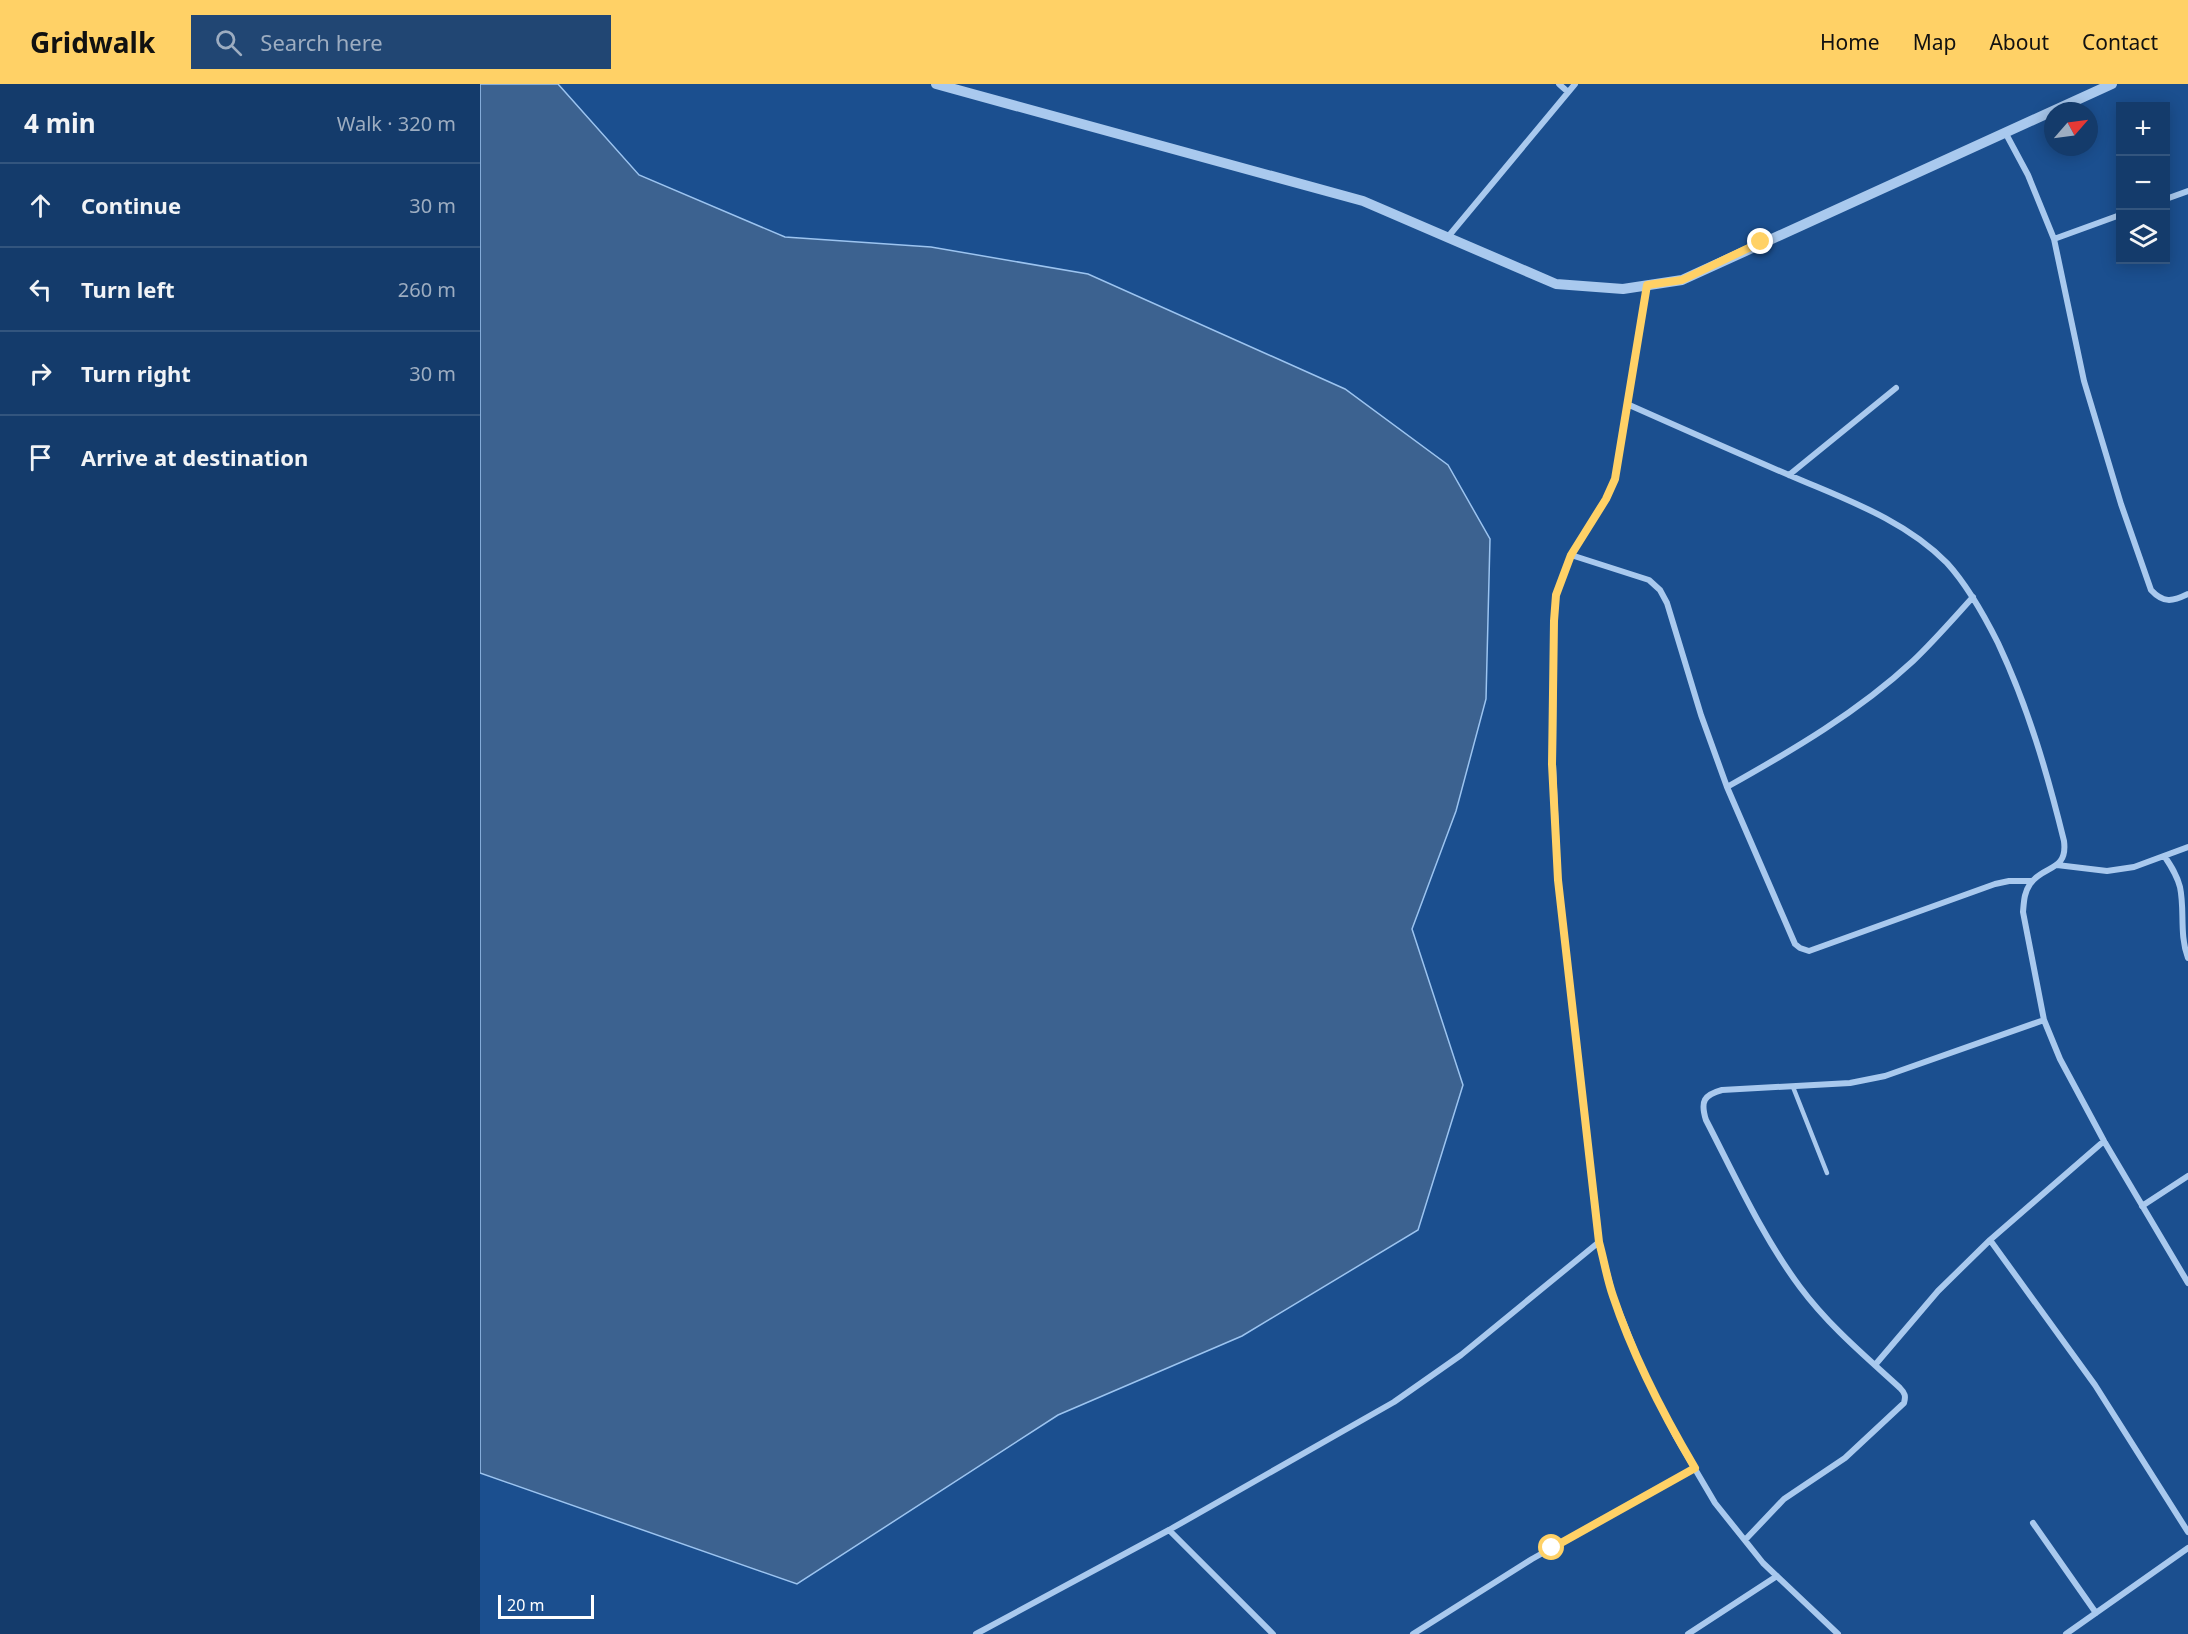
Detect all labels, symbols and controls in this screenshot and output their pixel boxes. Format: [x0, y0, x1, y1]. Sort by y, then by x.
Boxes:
search box [191, 15, 611, 69]
text: Gridwalk [30, 23, 155, 61]
icon: search [212, 26, 245, 59]
text: Search here [260, 27, 383, 57]
text: Home [1820, 28, 1880, 56]
text: Map [1913, 28, 1956, 56]
text: About [1989, 28, 2049, 56]
text: Contact [2082, 28, 2158, 56]
north arrow [2044, 102, 2098, 156]
map controls [2116, 102, 2170, 264]
button: + [2116, 102, 2170, 156]
text: 4 min [24, 105, 96, 141]
text: Walk · 320 m [337, 110, 456, 137]
button: − [2116, 156, 2170, 210]
icon: ahead [24, 189, 57, 222]
text: Continue [81, 190, 181, 220]
text: 30 m [409, 192, 456, 219]
button: layers [2116, 210, 2170, 264]
route end [1747, 228, 1773, 254]
icon: left [24, 273, 57, 306]
text: Turn left [81, 274, 175, 304]
text: 260 m [398, 276, 456, 303]
icon: right [24, 357, 57, 390]
text: Turn right [81, 358, 191, 388]
text: 30 m [409, 360, 456, 387]
icon: arrive [24, 441, 57, 474]
text: Arrive at destination [81, 442, 308, 472]
route start [1538, 1534, 1564, 1560]
scale bar [498, 1592, 594, 1620]
text: 20 m [507, 1594, 544, 1616]

